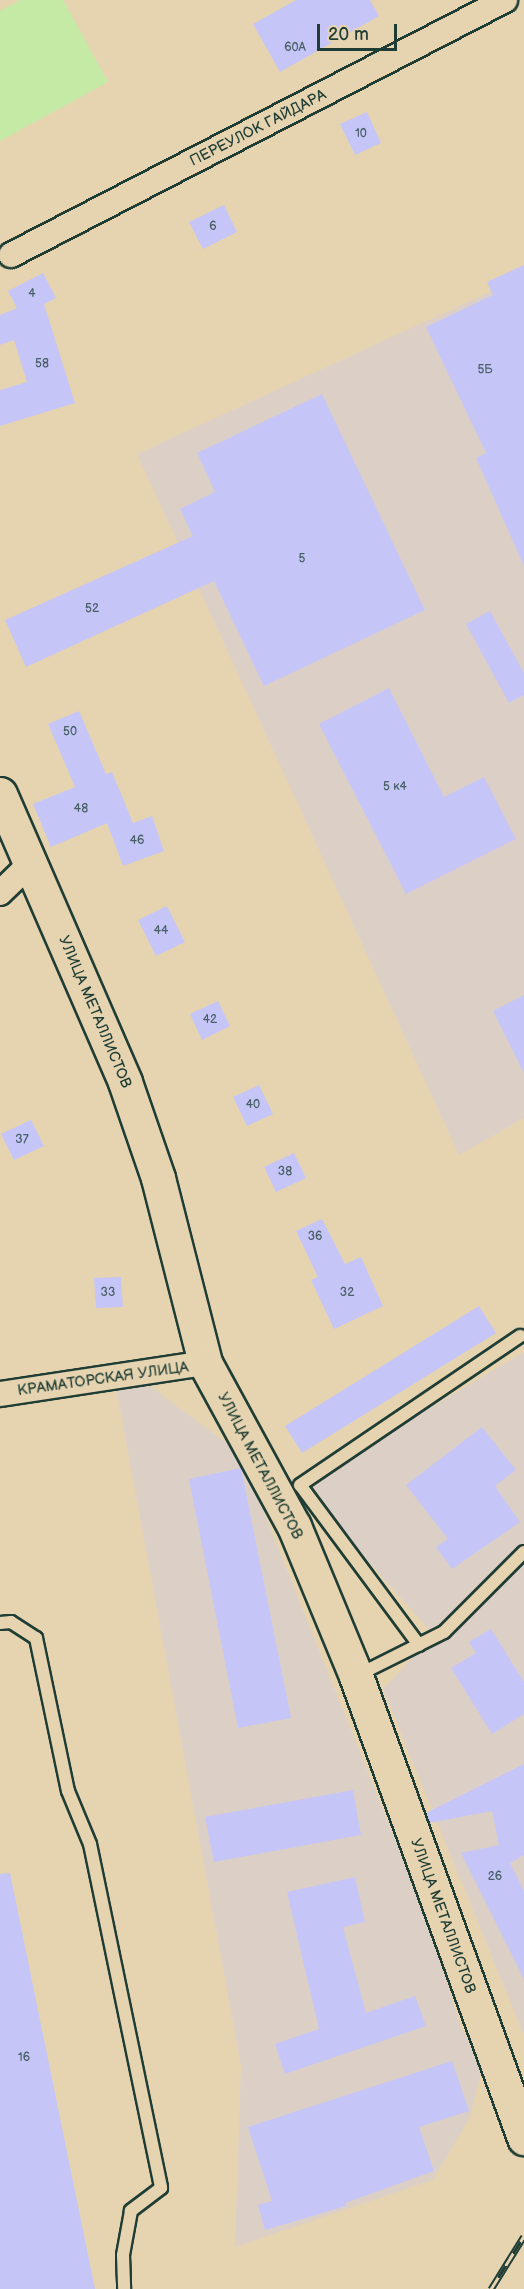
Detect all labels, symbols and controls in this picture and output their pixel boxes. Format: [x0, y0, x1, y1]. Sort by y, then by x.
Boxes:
scale bar [320, 12, 400, 50]
text: 20 m [328, 24, 369, 45]
house number: 60А [284, 41, 306, 55]
street label: ПЕРЕУЛОК ГАЙДАРА [187, 86, 329, 170]
house number: 10 [355, 127, 367, 141]
house number: 6 [209, 220, 217, 234]
house number: 4 [28, 287, 36, 301]
house number: 58 [35, 357, 49, 371]
house number: 5Б [477, 363, 493, 377]
house number: 5 [299, 552, 305, 566]
house number: 52 [85, 602, 99, 616]
house number: 50 [63, 725, 77, 739]
house number: 5 к4 [383, 780, 407, 794]
house number: 48 [74, 802, 88, 816]
house number: 46 [130, 834, 144, 848]
house number: 44 [154, 924, 168, 938]
street label: УЛИЦА МЕТАЛЛИСТОВ [55, 933, 135, 1091]
house number: 42 [203, 1013, 217, 1027]
house number: 40 [246, 1098, 260, 1112]
house number: 37 [15, 1133, 29, 1147]
house number: 38 [278, 1165, 292, 1179]
house number: 36 [308, 1230, 322, 1244]
house number: 33 [101, 1286, 115, 1300]
house number: 32 [340, 1286, 354, 1300]
street label: КРАМАТОРСКАЯ УЛИЦА [16, 1358, 190, 1400]
street label: УЛИЦА МЕТАЛЛИСТОВ [214, 1389, 306, 1543]
street label: УЛИЦА МЕТАЛЛИСТОВ [407, 1836, 479, 1996]
house number: 26 [488, 1870, 502, 1884]
house number: 16 [18, 2051, 30, 2065]

